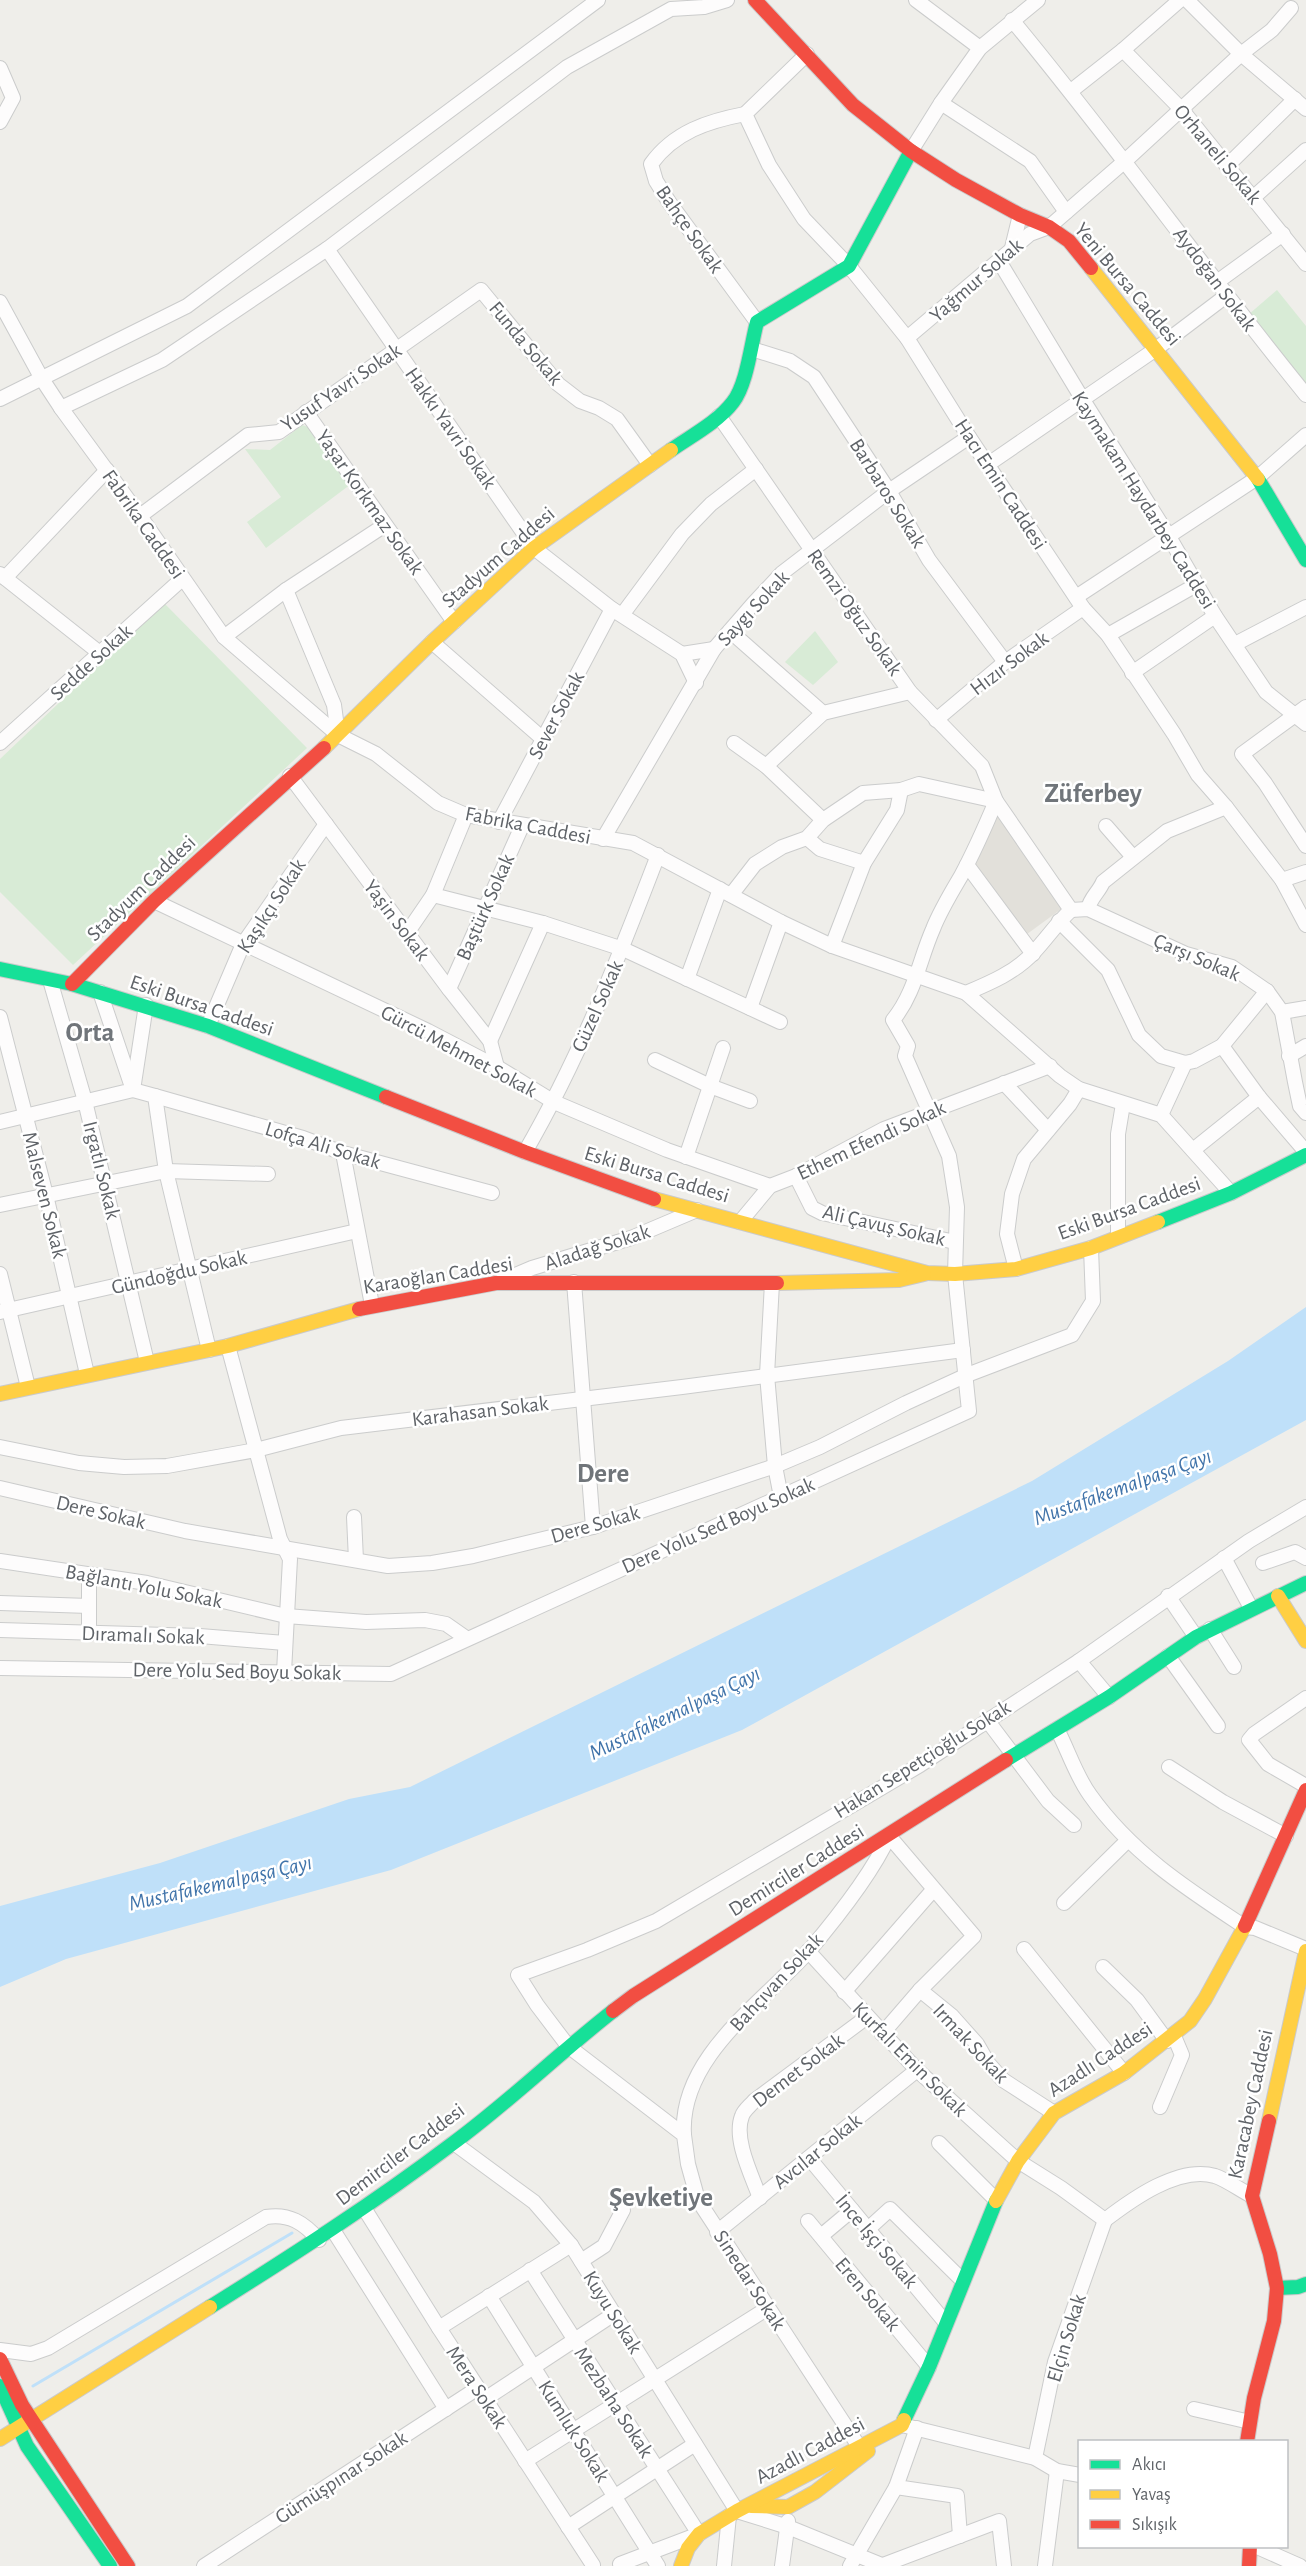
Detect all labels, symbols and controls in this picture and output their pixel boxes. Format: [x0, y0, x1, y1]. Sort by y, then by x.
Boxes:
street label: Orhaneli Sokak [1170, 100, 1265, 209]
street label: Bahçe Sokak [652, 182, 728, 277]
street label: Yeni Bursa Caddesi [1070, 219, 1185, 350]
street label: Aydoğan Sokak [1169, 224, 1260, 335]
street label: Yağmur Sokak [926, 234, 1027, 326]
street label: Funda Sokak [485, 298, 567, 389]
street label: Yusuf Yavri Sokak [277, 339, 406, 435]
street label: Hakkı Yavri Sokak [401, 364, 500, 493]
street label: Kaymakam Haydarbey Caddesi [1068, 388, 1219, 613]
street label: Hacı Emin Caddesi [951, 415, 1051, 553]
street label: Yaşar Korkmaz Sokak [312, 426, 428, 579]
street label: Barbaros Sokak [846, 435, 930, 552]
street label: Fabrika Caddesi [98, 466, 189, 583]
street label: Stadyum Caddesi [438, 503, 559, 612]
street label: Remzi Oğuz Sokak [803, 545, 906, 680]
street label: Saygı Sokak [713, 566, 794, 650]
street label: Sedde Sokak [46, 620, 137, 704]
street label: Hızır Sokak [966, 627, 1053, 699]
street label: Sever Sokak [525, 668, 588, 763]
district label: Züferbey [1044, 780, 1143, 808]
street label: Fabrika Caddesi [463, 803, 593, 848]
street label: Stadyum Caddesi [83, 832, 200, 945]
street label: Baştürk Sokak [453, 850, 518, 964]
street label: Kaşıkçı Sokak [233, 855, 310, 957]
street label: Yaşin Sokak [360, 876, 434, 965]
street label: Çarşı Sokak [1150, 930, 1244, 985]
street label: Güzel Sokak [568, 957, 627, 1055]
street label: Eski Bursa Caddesi [127, 971, 276, 1040]
street label: Gürcü Mehmet Sokak [377, 1002, 540, 1102]
district label: Orta [66, 1019, 114, 1046]
street label: Ethem Efendi Sokak [794, 1097, 949, 1184]
street label: Lofça Ali Sokak [263, 1118, 383, 1173]
street label: Irgatlı Sokak [79, 1119, 124, 1222]
street label: Malseven Sokak [19, 1130, 70, 1261]
street label: Eski Bursa Caddesi [582, 1142, 732, 1207]
street label: Eski Bursa Caddesi [1055, 1173, 1203, 1244]
street label: Ali Çavuş Sokak [820, 1201, 948, 1250]
street label: Aladağ Sokak [542, 1220, 653, 1274]
street label: Gündoğdu Sokak [109, 1247, 249, 1298]
street label: Karaoğlan Caddesi [362, 1253, 515, 1298]
street label: Karahasan Sokak [411, 1393, 550, 1430]
water label: Mustafakemalpaşa Çayı [1031, 1445, 1214, 1530]
district label: Dere [577, 1460, 629, 1487]
street label: Dere Yolu Sed Boyu Sokak [619, 1473, 818, 1577]
street label: Dere Sokak [54, 1492, 148, 1533]
street label: Dere Sokak [548, 1502, 642, 1547]
street label: Bağlantı Yolu Sokak [64, 1561, 225, 1612]
street label: Dıramalı Sokak [81, 1623, 205, 1648]
street label: Dere Yolu Sed Boyu Sokak [133, 1659, 342, 1684]
water label: Mustafakemalpaşa Çayı [585, 1662, 764, 1765]
street label: Hakan Sepetçioğlu Sokak [830, 1696, 1015, 1822]
street label: Demirciler Caddesi [725, 1820, 868, 1920]
water label: Mustafakemalpaşa Çayı [127, 1851, 314, 1916]
street label: Bahçıvan Sokak [726, 1929, 827, 2035]
street label: Kurfalı Emin Sokak [848, 1998, 971, 2121]
street label: Irmak Sokak [929, 2000, 1013, 2087]
street label: Azadlı Caddesi [1044, 2018, 1156, 2101]
street label: Karacabey Caddesi [1224, 2027, 1277, 2181]
street label: Demet Sokak [749, 2029, 848, 2111]
street label: Demirciler Caddesi [332, 2099, 469, 2209]
street label: Avcılar Sokak [769, 2109, 866, 2193]
district label: Şevketiye [609, 2184, 713, 2212]
street label: İnce İşçi Sokak [832, 2190, 923, 2293]
street label: Sinedar Sokak [710, 2227, 790, 2334]
street label: Eren Sokak [831, 2254, 904, 2335]
street label: Kuyu Sokak [579, 2267, 646, 2358]
street label: Elçin Sokak [1043, 2291, 1090, 2385]
street label: Mera Sokak [442, 2342, 511, 2433]
street label: Mezbaha Sokak [570, 2343, 657, 2462]
street label: Kumluk Sokak [534, 2377, 613, 2486]
street label: Azadlı Caddesi [752, 2413, 868, 2488]
street label: Gümüşpınar Sokak [272, 2427, 411, 2528]
legend [1078, 2440, 1288, 2548]
text: Akıcı [1132, 2456, 1166, 2474]
text: Yavaş [1132, 2486, 1171, 2504]
text: Sıkışık [1132, 2516, 1177, 2534]

